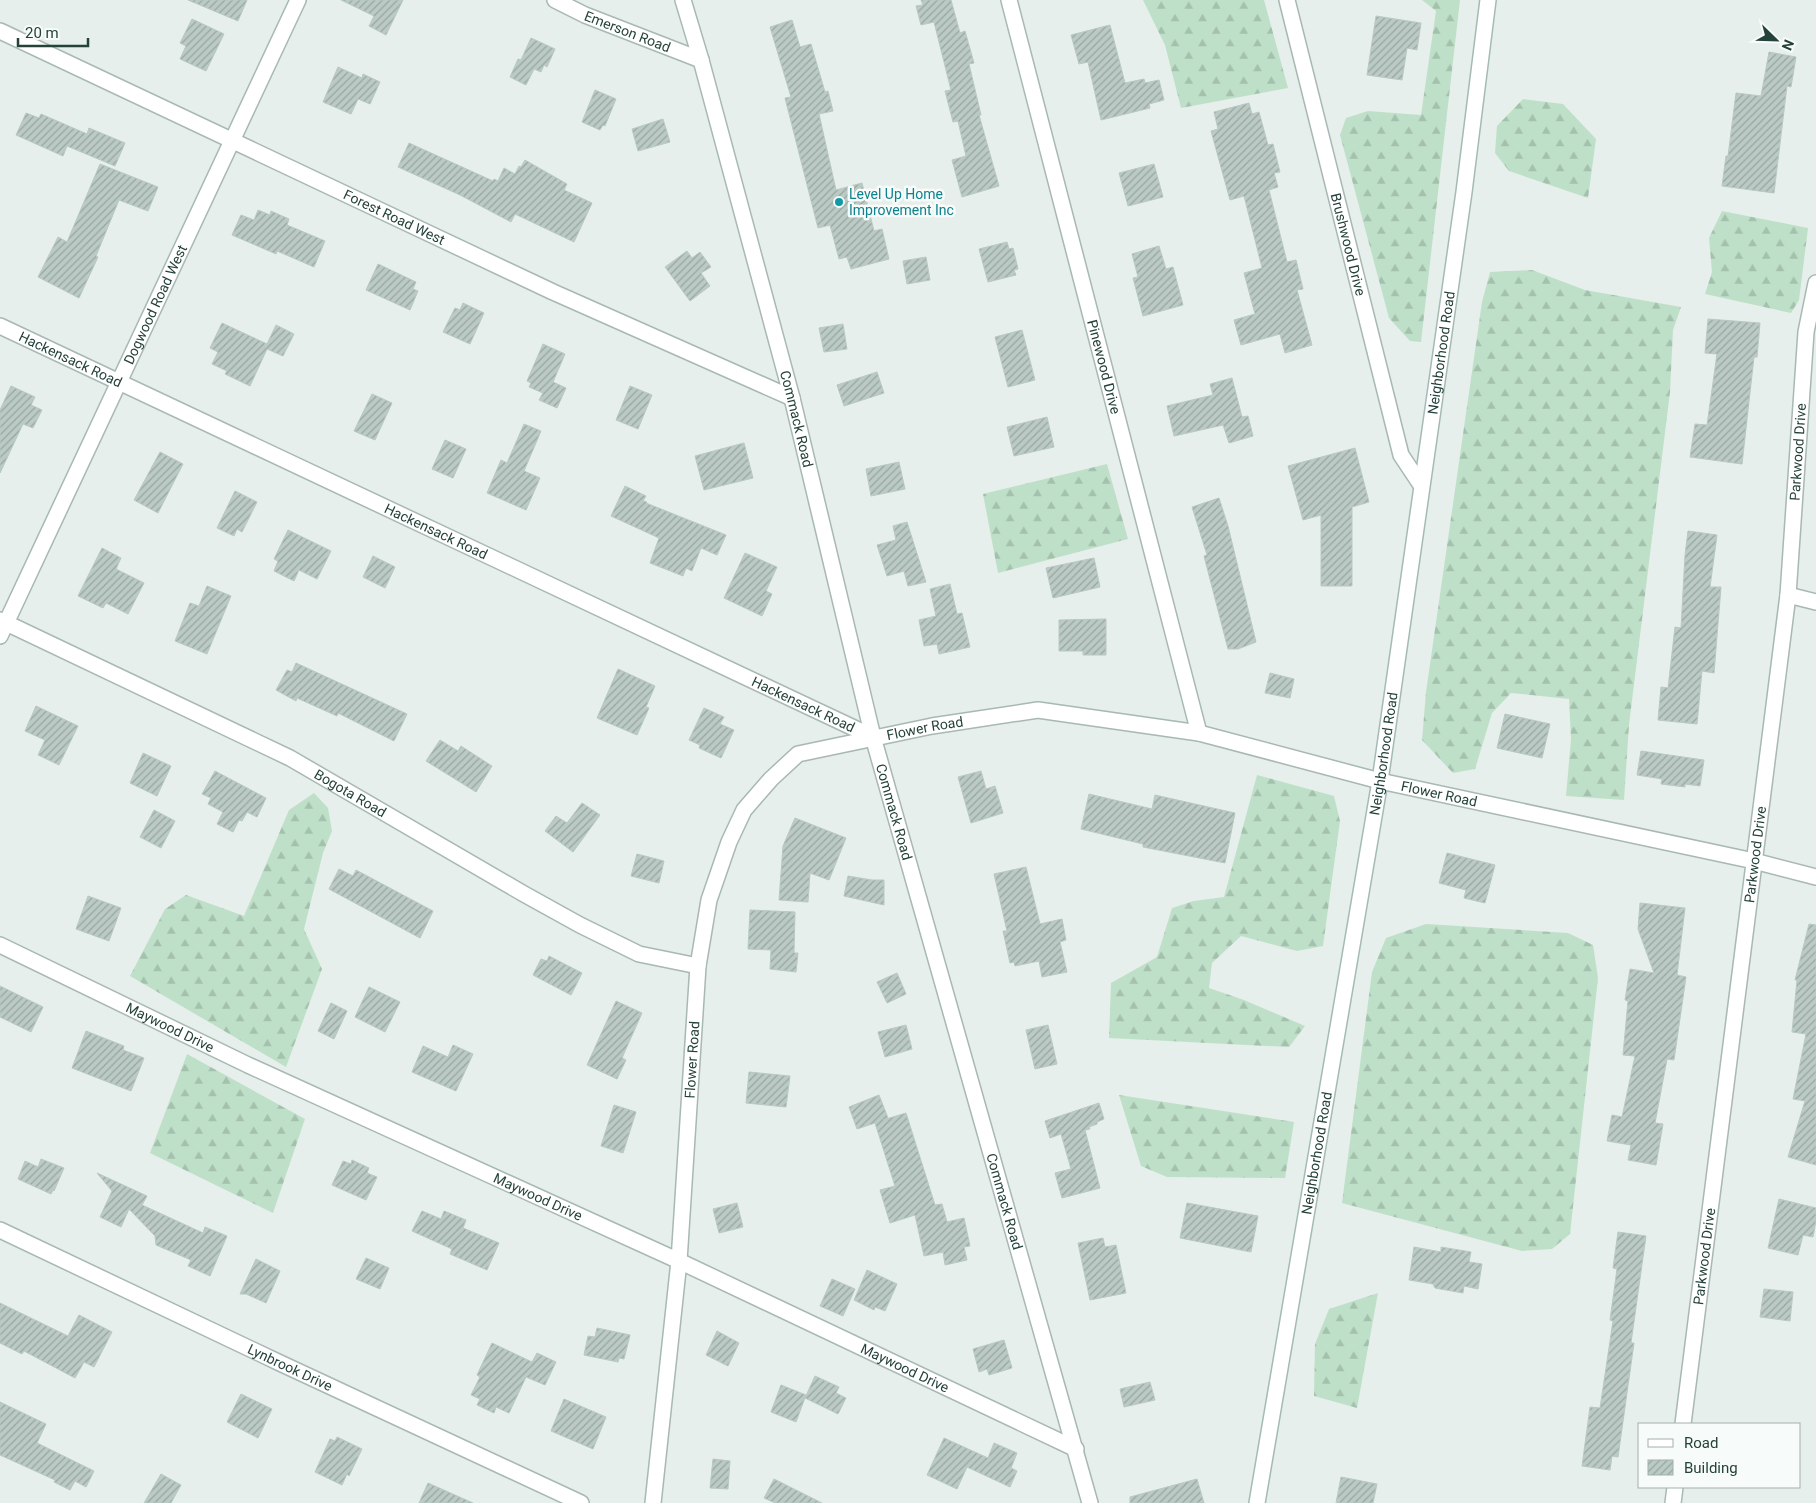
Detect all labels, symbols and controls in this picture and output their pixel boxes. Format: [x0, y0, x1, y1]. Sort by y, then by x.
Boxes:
street label: Emerson Road [582, 8, 673, 55]
scale bar [18, 15, 88, 47]
north arrow [1751, 15, 1801, 65]
text: 20 m [25, 24, 59, 42]
text: N [1779, 37, 1797, 53]
street label: Forest Road West [341, 186, 448, 248]
place label: Level Up Home Improvement Inc [849, 186, 954, 218]
street label: Brushwood Drive [1328, 191, 1369, 298]
marker: Level Up Home Improvement Inc [833, 196, 845, 208]
street label: Dogwood Road West [120, 242, 190, 367]
street label: Neighborhood Road [1424, 290, 1458, 415]
street label: Pinewood Drive [1084, 318, 1124, 416]
street label: Hackensack Road [16, 328, 125, 390]
street label: Commack Road [777, 369, 816, 469]
street label: Parkwood Drive [1786, 403, 1809, 501]
street label: Hackensack Road [382, 500, 490, 562]
street label: Hackensack Road [749, 673, 858, 735]
street label: Neighborhood Road [1366, 691, 1401, 816]
street label: Flower Road [885, 713, 964, 743]
street label: Commack Road [873, 762, 915, 862]
street label: Bogota Road [312, 766, 389, 820]
street label: Flower Road [1400, 778, 1479, 810]
street label: Parkwood Drive [1741, 805, 1769, 904]
street label: Maywood Drive [124, 999, 217, 1055]
street label: Flower Road [681, 1021, 702, 1099]
street label: Neighborhood Road [1298, 1090, 1335, 1216]
street label: Commack Road [983, 1152, 1026, 1251]
street label: Maywood Drive [491, 1170, 585, 1224]
street label: Parkwood Drive [1690, 1207, 1718, 1306]
street label: Maywood Drive [858, 1340, 952, 1396]
street label: Lynbrook Drive [245, 1341, 335, 1394]
legend [1638, 1423, 1801, 1488]
text: Road [1684, 1434, 1718, 1452]
text: Building [1684, 1459, 1738, 1477]

